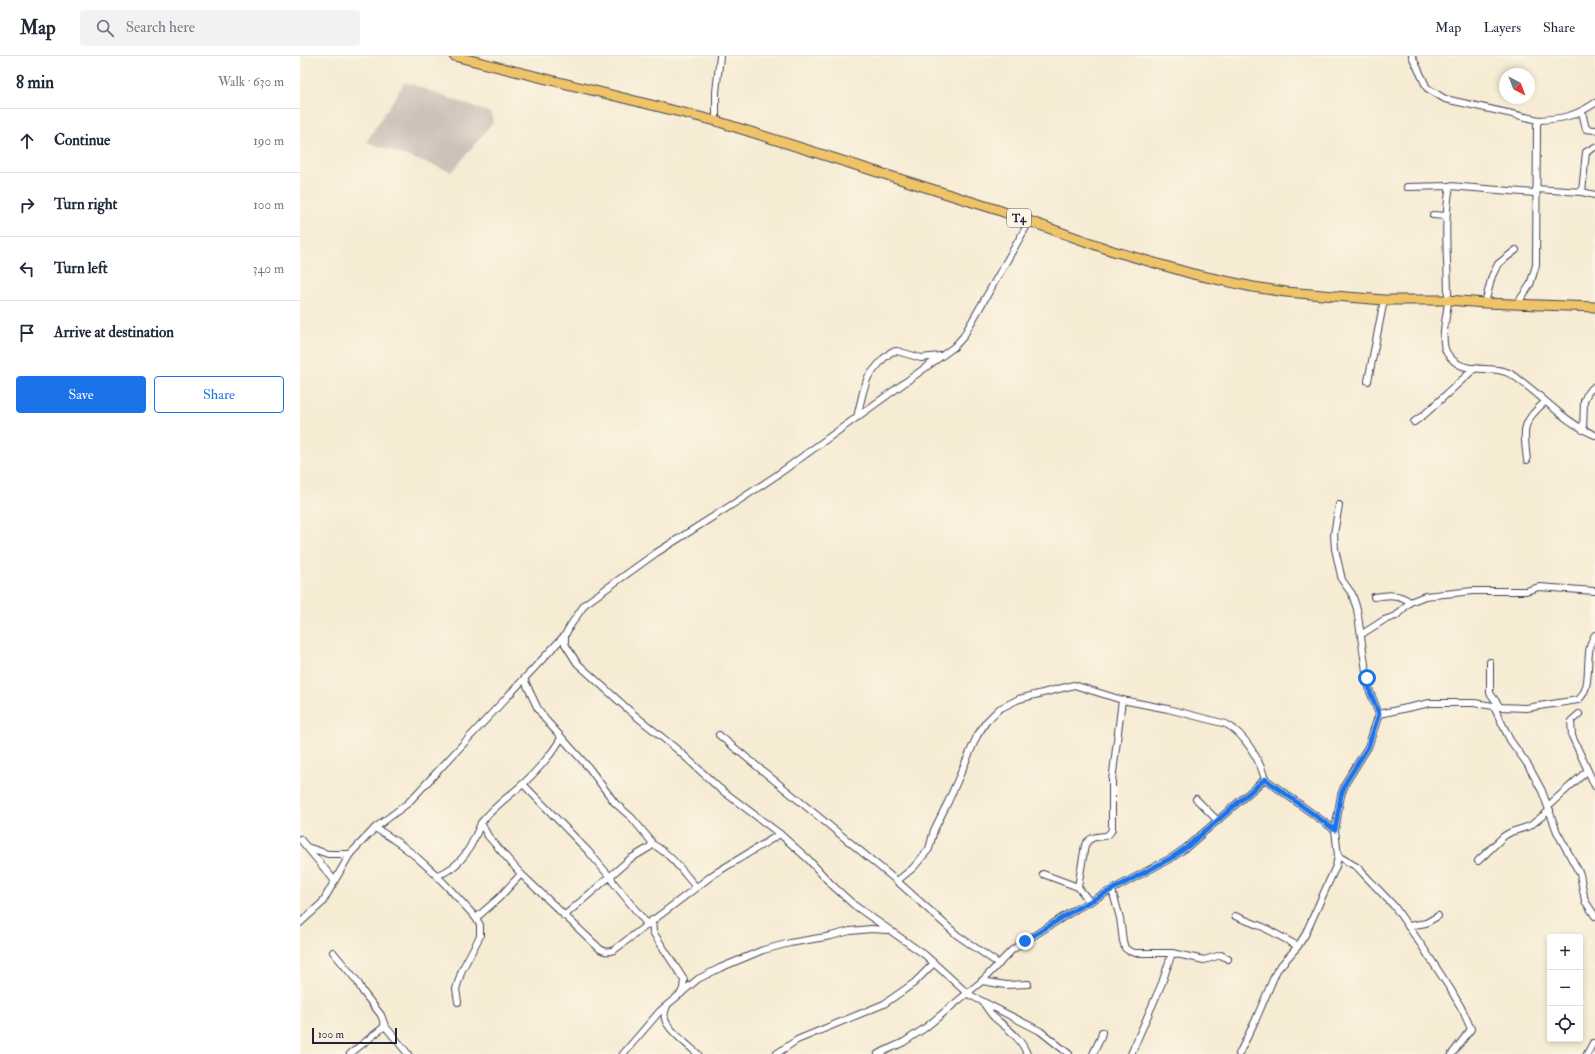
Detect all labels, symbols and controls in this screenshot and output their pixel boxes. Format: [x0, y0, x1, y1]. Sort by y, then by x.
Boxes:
search box [80, 10, 360, 46]
text: Map [20, 16, 56, 40]
icon: search [94, 17, 116, 39]
text: Search here [126, 18, 195, 37]
text: Map [1435, 19, 1461, 36]
text: Layers [1483, 19, 1521, 36]
text: Share [1543, 19, 1575, 36]
north arrow [1499, 68, 1535, 104]
text: 8 min [16, 72, 54, 93]
text: Walk · 630 m [218, 74, 284, 90]
icon: ahead [16, 130, 38, 152]
text: Continue [54, 131, 110, 150]
text: 190 m [253, 133, 284, 149]
icon: right [16, 194, 38, 216]
text: Turn right [54, 195, 117, 214]
text: 100 m [253, 197, 284, 213]
road number: T4 [1007, 209, 1031, 227]
icon: left [16, 258, 38, 280]
text: Turn left [54, 259, 108, 278]
text: 340 m [253, 261, 284, 277]
icon: arrive [16, 322, 38, 344]
text: Arrive at destination [54, 323, 174, 342]
button: Save [16, 376, 146, 413]
button: Share [154, 376, 284, 413]
route start [1358, 669, 1376, 687]
route end [1016, 932, 1034, 950]
map controls [1547, 934, 1583, 1042]
button: + [1547, 934, 1583, 970]
button: − [1547, 970, 1583, 1006]
button: locate [1547, 1006, 1583, 1042]
scale bar [312, 1026, 397, 1045]
text: 100 m [318, 1028, 344, 1041]

